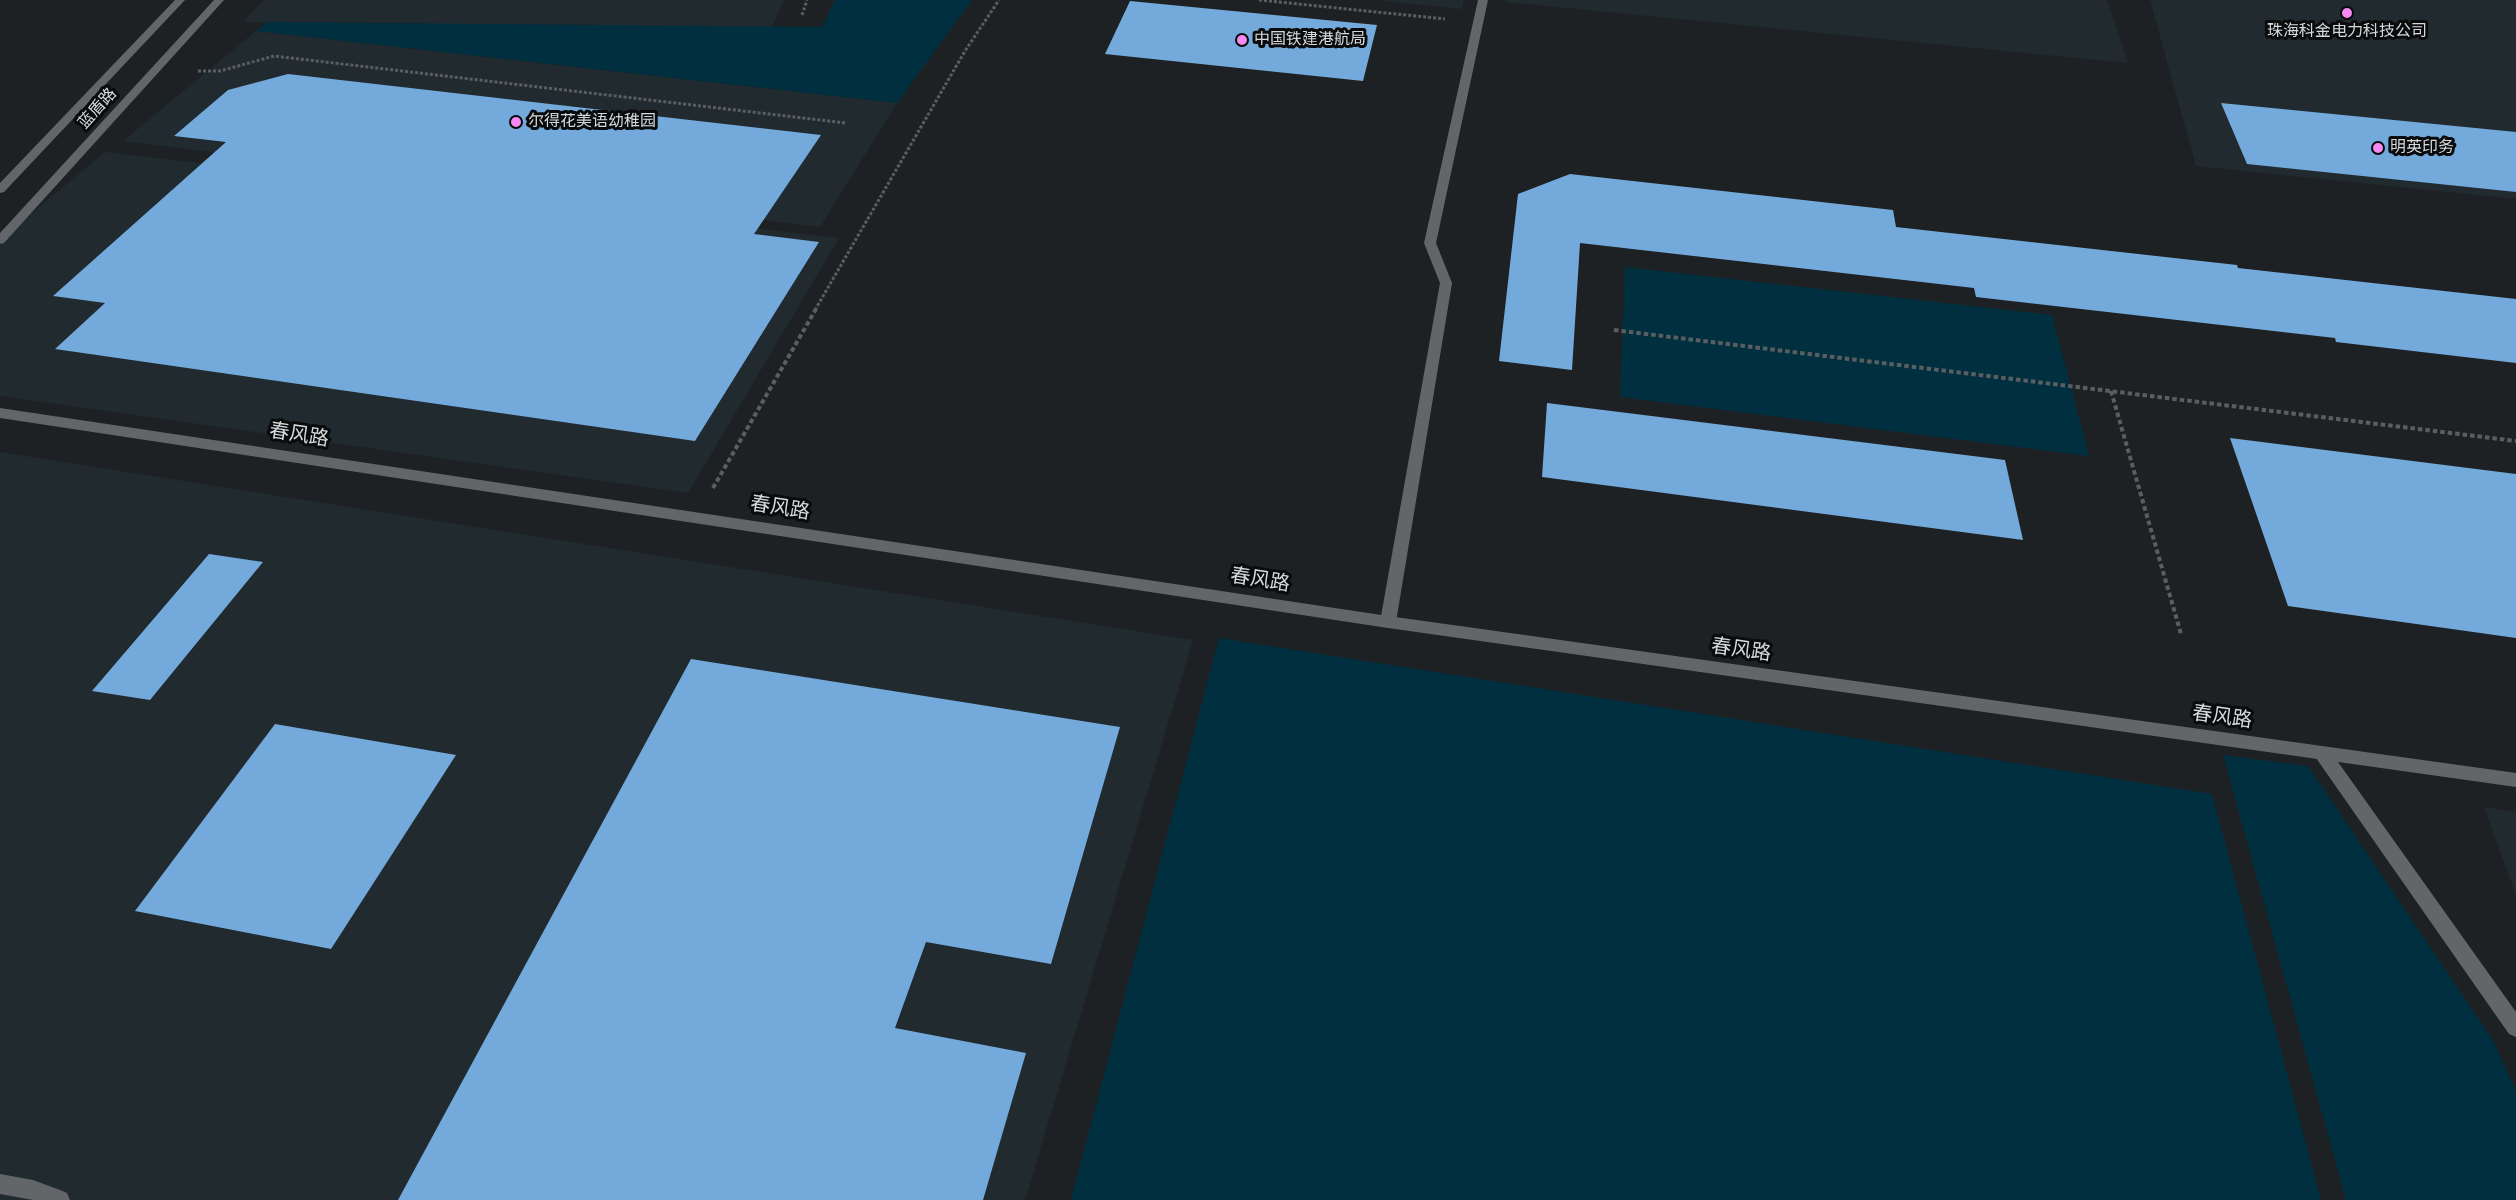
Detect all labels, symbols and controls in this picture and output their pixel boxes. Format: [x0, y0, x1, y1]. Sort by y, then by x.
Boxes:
marker: 珠海科金电力科技公司 [2340, 6, 2354, 20]
place label: 珠海科金电力科技公司 [2267, 22, 2427, 42]
place label: 中国铁建港航局 [1254, 30, 1366, 50]
marker: 中国铁建港航局 [1235, 33, 1249, 47]
street label: 蓝盾路 [75, 85, 121, 133]
place label: 尔得花美语幼稚园 [528, 112, 656, 132]
marker: 尔得花美语幼稚园 [509, 115, 523, 129]
place label: 明英印务 [2390, 138, 2454, 158]
marker: 明英印务 [2371, 141, 2385, 155]
street label: 春风路 [267, 419, 331, 453]
street label: 春风路 [748, 492, 812, 526]
street label: 春风路 [1228, 564, 1292, 598]
street label: 春风路 [1710, 635, 1772, 667]
street label: 春风路 [2191, 702, 2253, 734]

